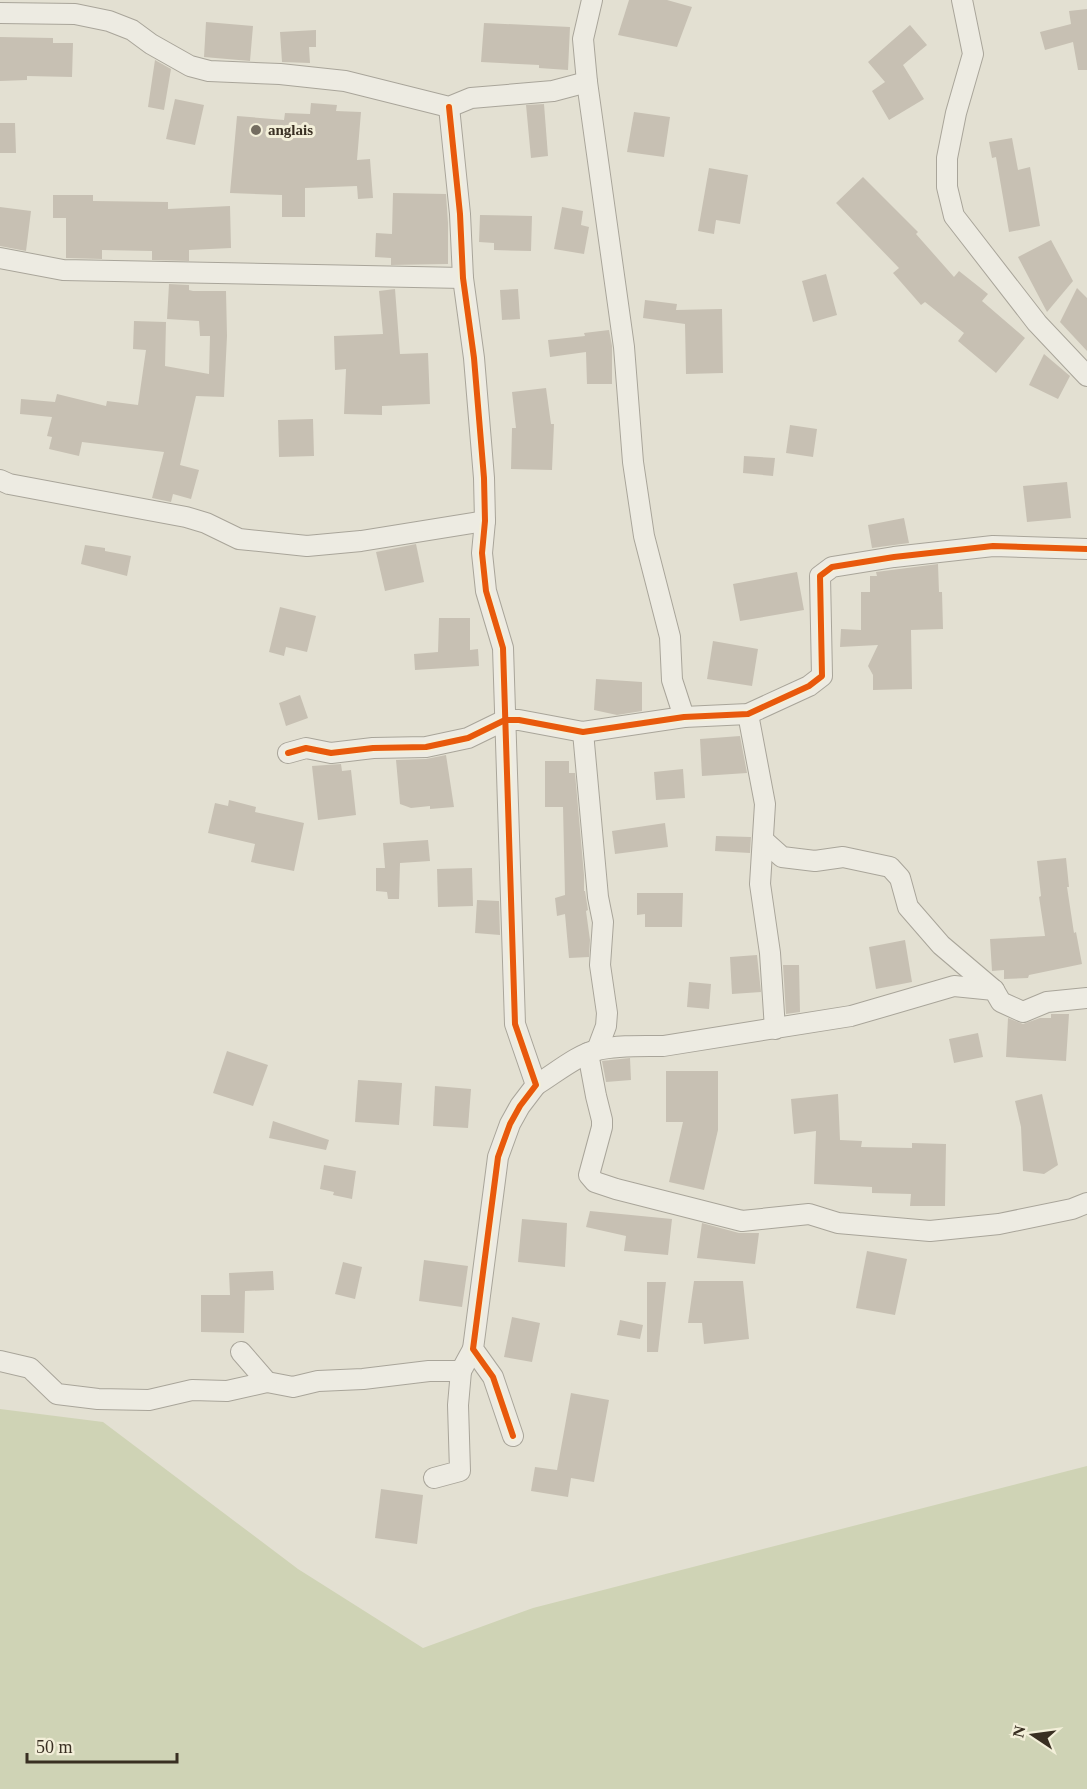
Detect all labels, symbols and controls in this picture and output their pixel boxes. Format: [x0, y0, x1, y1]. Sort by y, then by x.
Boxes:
place label: anglais [268, 122, 313, 138]
marker: anglais [249, 123, 263, 137]
north arrow [1003, 1705, 1063, 1765]
text: N [1009, 1724, 1029, 1739]
scale bar [27, 1726, 177, 1764]
text: 50 m [36, 1737, 73, 1757]

